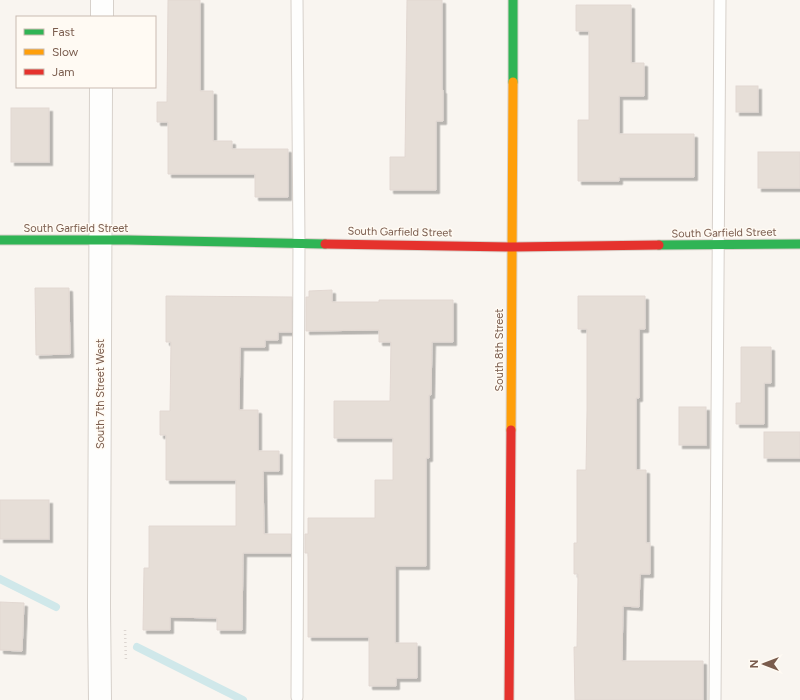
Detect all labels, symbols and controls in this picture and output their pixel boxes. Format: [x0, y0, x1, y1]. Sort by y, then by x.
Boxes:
legend [16, 16, 156, 88]
text: Fast [52, 25, 75, 39]
text: Slow [52, 45, 79, 59]
text: Jam [52, 65, 75, 79]
street label: South Garfield Street [24, 222, 128, 235]
street label: South Garfield Street [347, 225, 453, 239]
street label: South Garfield Street [671, 226, 777, 240]
street label: South 8th Street [493, 309, 506, 391]
street label: South 7th Street West [94, 339, 107, 449]
north arrow [744, 644, 784, 684]
text: N [748, 660, 761, 668]

